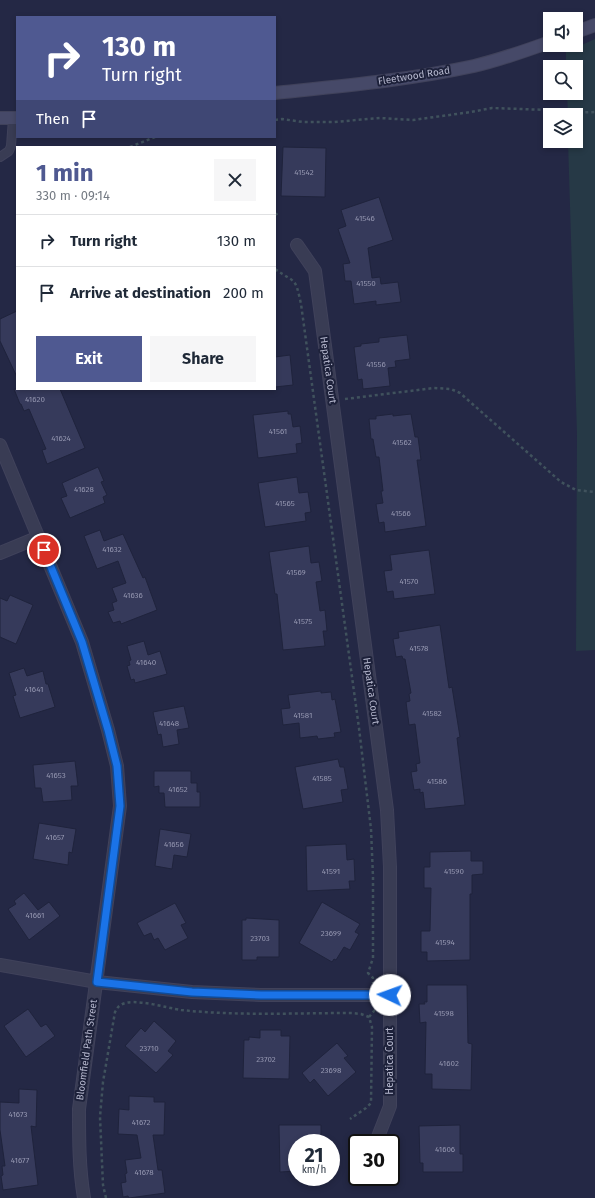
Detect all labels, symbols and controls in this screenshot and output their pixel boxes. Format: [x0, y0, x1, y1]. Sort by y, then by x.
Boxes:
map controls [543, 12, 583, 148]
button: sound [543, 12, 583, 52]
text: 130 m [102, 30, 176, 63]
icon: right [36, 32, 88, 84]
button: search [543, 60, 583, 100]
text: Turn right [102, 64, 182, 86]
street label: Fleetwood Road [377, 64, 451, 88]
icon: arrive [78, 108, 100, 130]
button: layers [543, 108, 583, 148]
text: Then [36, 110, 70, 128]
text: 1 min [36, 159, 94, 187]
button: close [214, 159, 256, 201]
house number: 41542 [294, 168, 314, 177]
text: 330 m · 09:14 [36, 188, 110, 203]
house number: 41546 [355, 214, 375, 223]
icon: right [36, 230, 58, 252]
text: Turn right [70, 232, 137, 250]
text: 130 m [217, 232, 256, 250]
house number: 41550 [356, 279, 376, 288]
icon: arrive [36, 282, 58, 304]
text: Arrive at destination [70, 284, 211, 302]
text: 200 m [223, 284, 264, 302]
button: Exit [36, 336, 142, 382]
button: Share [150, 336, 256, 382]
street label: Hepatica Court [317, 336, 339, 405]
house number: 41556 [366, 360, 386, 369]
house number: 41620 [25, 395, 45, 404]
house number: 41561 [269, 427, 287, 436]
house number: 41624 [51, 434, 71, 443]
house number: 41562 [392, 438, 412, 447]
house number: 41628 [74, 485, 94, 494]
house number: 41565 [275, 499, 295, 508]
house number: 41566 [391, 509, 411, 518]
pin [27, 533, 61, 567]
icon: arrive [33, 539, 55, 561]
house number: 41632 [102, 545, 122, 554]
house number: 41569 [286, 568, 306, 577]
house number: 41570 [400, 577, 419, 586]
house number: 41636 [123, 591, 143, 600]
house number: 41575 [294, 617, 312, 626]
house number: 41578 [410, 644, 429, 653]
street label: Hepatica Court [360, 657, 382, 726]
house number: 41640 [136, 658, 157, 667]
house number: 41641 [25, 685, 43, 694]
house number: 41582 [422, 709, 442, 718]
house number: 41581 [294, 711, 312, 720]
house number: 41648 [159, 719, 180, 728]
house number: 41653 [46, 771, 66, 780]
house number: 41585 [312, 774, 332, 783]
house number: 41586 [427, 777, 447, 786]
house number: 41652 [168, 785, 188, 794]
house number: 41657 [46, 833, 65, 842]
house number: 41656 [164, 840, 184, 849]
house number: 41591 [322, 867, 340, 876]
house number: 41590 [444, 867, 464, 876]
house number: 41661 [26, 911, 44, 920]
house number: 23699 [321, 929, 341, 938]
house number: 23703 [250, 934, 270, 943]
house number: 41594 [435, 938, 455, 947]
position arrow [369, 974, 411, 1016]
street label: Bloomfield Path Street [74, 998, 100, 1101]
house number: 41598 [434, 1009, 454, 1018]
street label: Hepatica Court [384, 1027, 396, 1095]
house number: 23710 [139, 1044, 159, 1053]
house number: 23702 [256, 1055, 276, 1064]
house number: 41602 [439, 1059, 459, 1068]
house number: 23698 [321, 1066, 342, 1075]
house number: 41673 [9, 1110, 27, 1119]
house number: 41672 [132, 1118, 150, 1127]
speed limit sign: 30 [348, 1134, 400, 1186]
text: 21 [304, 1143, 324, 1167]
house number: 41606 [435, 1145, 455, 1154]
house number: 41677 [11, 1156, 30, 1165]
text: km/h [302, 1164, 326, 1176]
house number: 41678 [134, 1168, 154, 1177]

